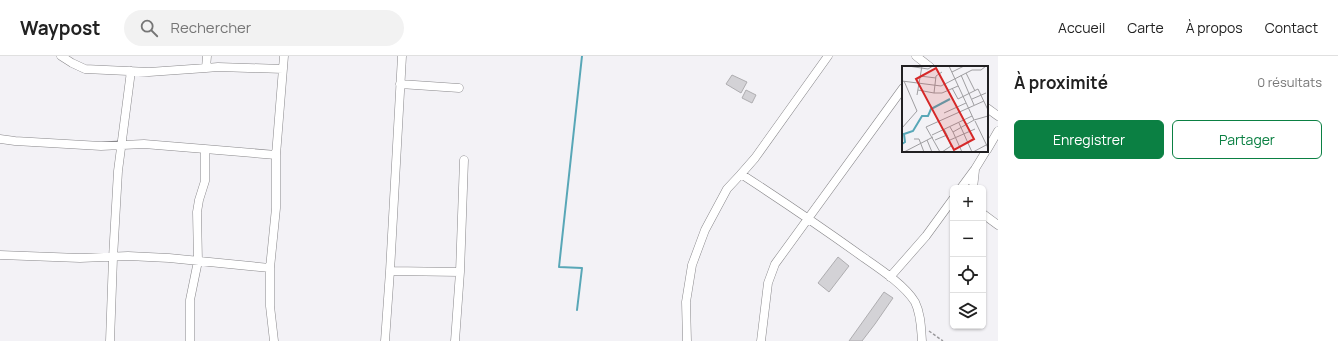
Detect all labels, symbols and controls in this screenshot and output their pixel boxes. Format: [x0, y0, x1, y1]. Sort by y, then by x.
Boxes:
search box [124, 10, 404, 46]
text: Waypost [20, 15, 100, 41]
icon: search [138, 17, 160, 39]
text: Rechercher [170, 17, 251, 38]
text: Accueil [1058, 18, 1105, 37]
text: Carte [1127, 18, 1164, 37]
text: À propos [1186, 18, 1243, 37]
text: Contact [1265, 18, 1318, 37]
inset map [902, 66, 988, 152]
text: À proximité [1014, 71, 1108, 94]
text: 0 résultats [1257, 73, 1322, 91]
button: Enregistrer [1014, 120, 1164, 159]
button: Partager [1172, 120, 1322, 159]
map controls [950, 185, 986, 329]
button: + [950, 185, 986, 221]
button: − [950, 221, 986, 257]
button: locate [950, 257, 986, 293]
button: layers [950, 293, 986, 329]

